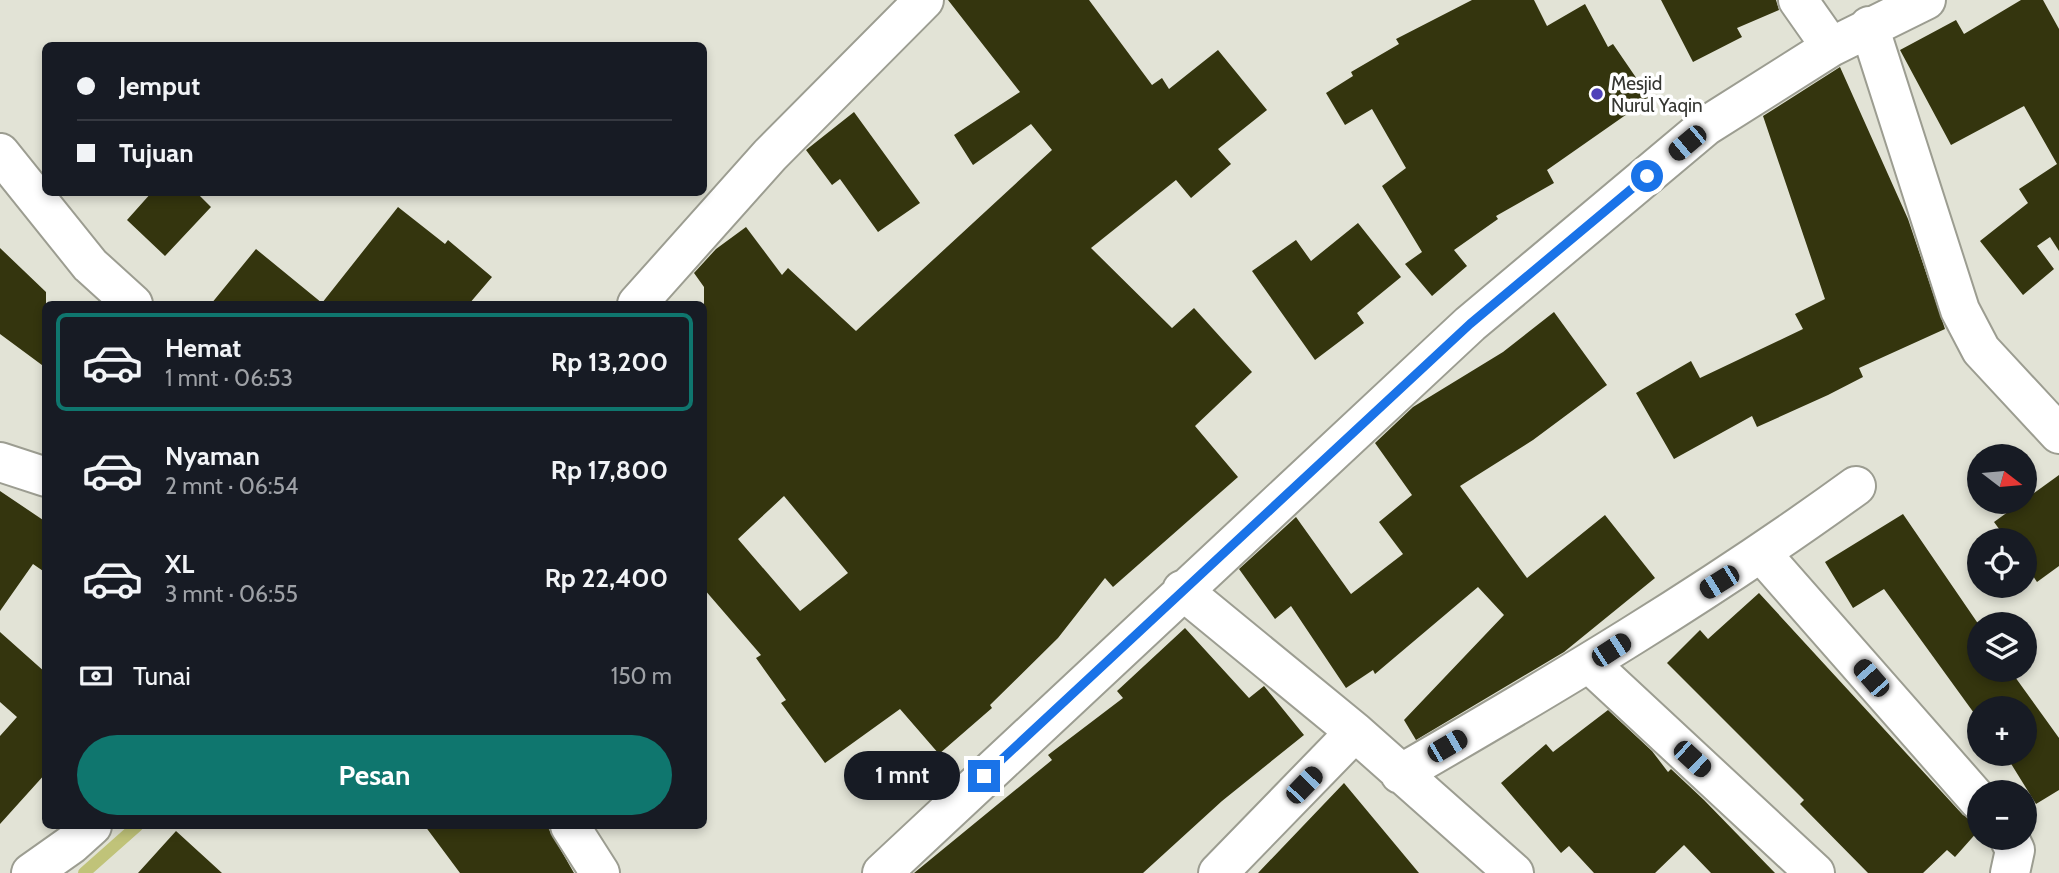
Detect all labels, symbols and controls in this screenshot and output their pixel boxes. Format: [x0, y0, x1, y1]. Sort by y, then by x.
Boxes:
text: Jemput [119, 70, 200, 102]
place label: Mesjid Nurul Yaqin [1611, 72, 1703, 117]
marker: Mesjid Nurul Yaqin [1589, 86, 1605, 102]
car [1665, 121, 1710, 165]
text: Tujuan [119, 137, 194, 169]
route start [1631, 160, 1663, 192]
icon: car [81, 331, 144, 394]
text: Hemat [165, 332, 241, 364]
text: Rp 13,200 [551, 346, 668, 378]
text: 1 mnt · 06:53 [165, 364, 293, 392]
icon: car [81, 439, 144, 502]
text: Nyaman [165, 440, 260, 472]
north arrow [1967, 444, 2037, 514]
map controls [1967, 444, 2037, 850]
text: Rp 17,800 [551, 454, 668, 486]
text: 2 mnt · 06:54 [165, 472, 298, 500]
button: locate [1967, 528, 2037, 598]
icon: car [81, 547, 144, 610]
text: XL [165, 548, 194, 580]
text: Rp 22,400 [545, 562, 668, 594]
car [1696, 562, 1743, 602]
text: 3 mnt · 06:55 [165, 580, 298, 608]
button: layers [1967, 612, 2037, 682]
car [1588, 630, 1635, 670]
car [1850, 655, 1893, 701]
icon: cash [77, 657, 115, 695]
text: Tunai [133, 660, 191, 692]
text: 150 m [611, 662, 672, 690]
button: + [1967, 696, 2037, 766]
car [1424, 726, 1471, 766]
button: Pesan [77, 735, 672, 815]
car [1670, 737, 1715, 781]
callout: 1 mnt [844, 752, 960, 800]
route end [968, 760, 1000, 792]
text: 1 mnt [875, 761, 929, 789]
car [1282, 763, 1327, 807]
button: − [1967, 780, 2037, 850]

